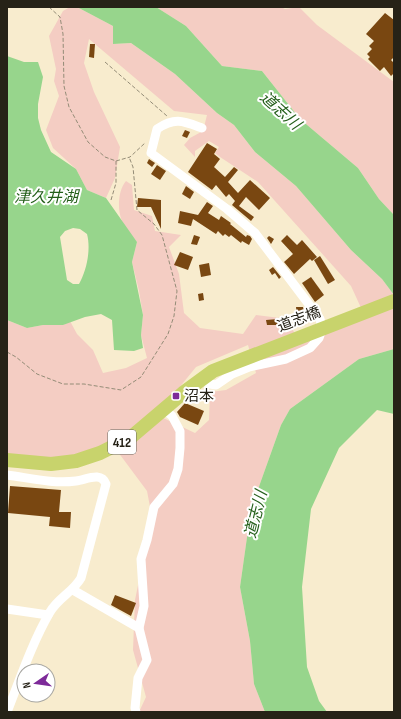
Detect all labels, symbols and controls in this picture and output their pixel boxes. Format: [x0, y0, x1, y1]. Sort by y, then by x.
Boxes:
water label: 道志川 [256, 88, 306, 136]
water label: 津久井湖 [14, 188, 81, 207]
street label: 道志橋 [275, 303, 324, 336]
place label: 沼本 [184, 387, 214, 406]
marker: 沼本 [171, 391, 181, 401]
road number: 412 [108, 430, 136, 454]
water label: 道志川 [241, 487, 272, 540]
north arrow [16, 663, 56, 703]
text: N [20, 681, 34, 689]

